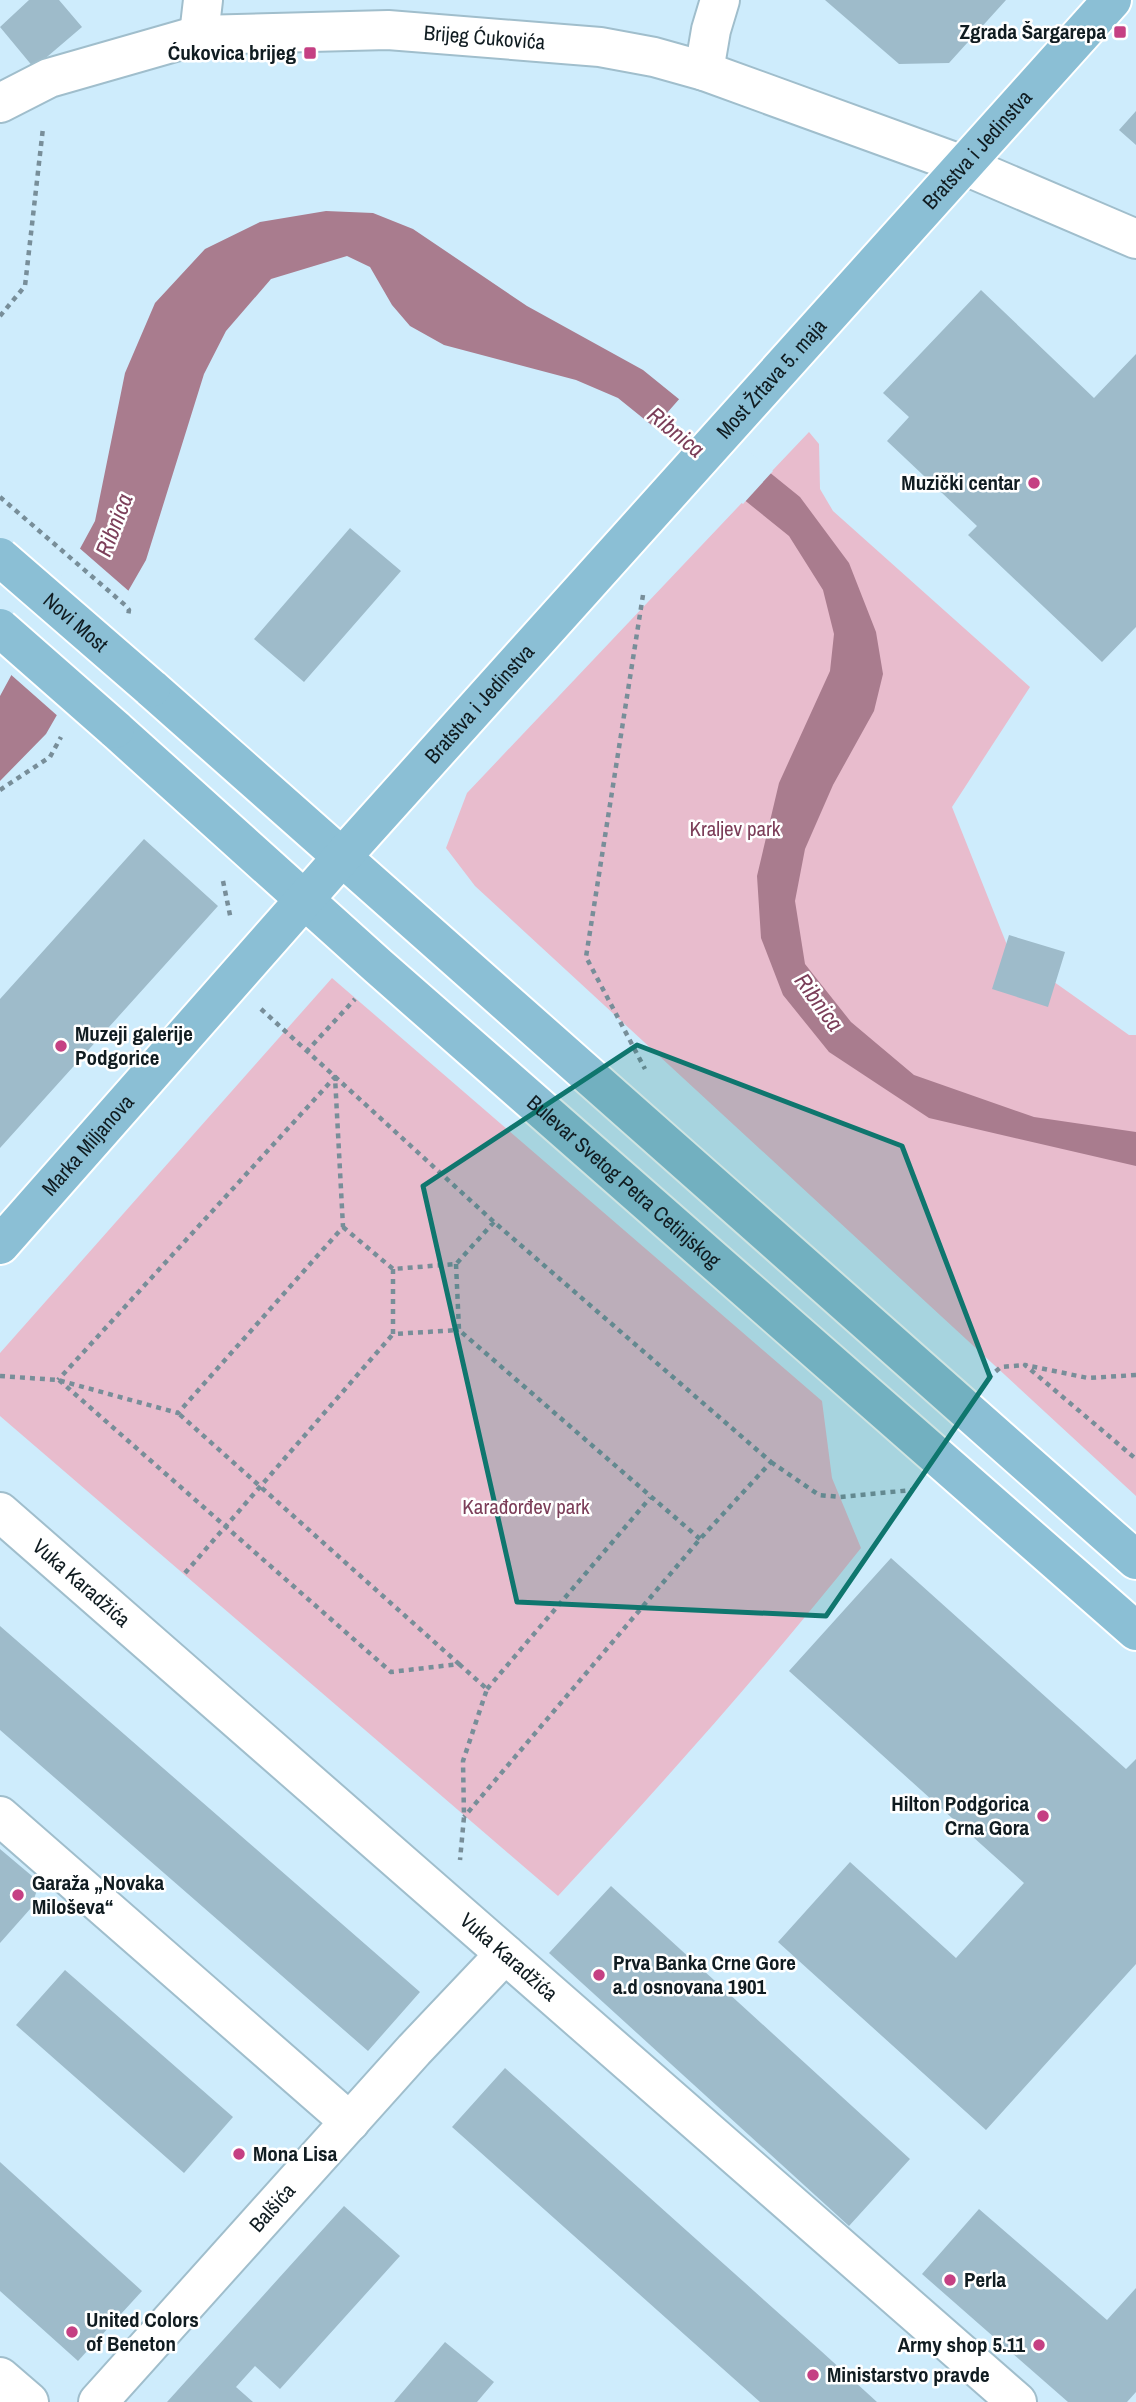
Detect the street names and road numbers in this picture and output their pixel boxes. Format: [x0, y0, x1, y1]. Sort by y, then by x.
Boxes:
street label: Brijeg Ćukovića [423, 18, 547, 57]
street label: Bratstva i Jedinstva [916, 83, 1039, 215]
street label: Most Žrtava 5. maja [710, 312, 833, 445]
street label: Novi Most [37, 586, 115, 659]
street label: Bratstva i Jedinstva [418, 637, 541, 770]
street label: Marka Miljanova [35, 1088, 141, 1202]
street label: Bulevar Svetog Petra Cetinjskog [521, 1088, 728, 1275]
street label: Vuka Karadžića [27, 1532, 137, 1634]
street label: Vuka Karadžića [454, 1906, 564, 2008]
street label: Balšića [242, 2176, 302, 2238]

